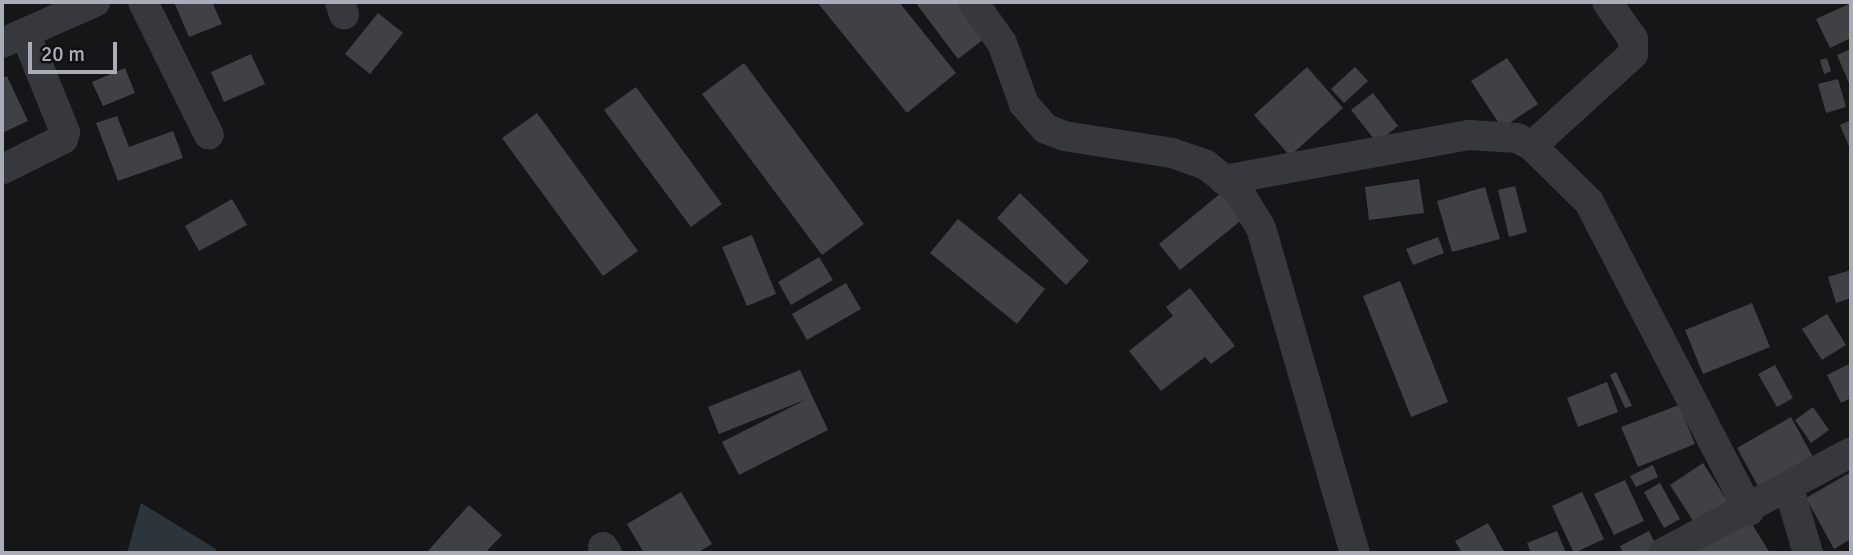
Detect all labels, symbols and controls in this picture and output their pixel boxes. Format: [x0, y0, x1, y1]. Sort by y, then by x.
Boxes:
scale bar [32, 28, 121, 72]
text: 20 m [41, 41, 85, 67]

